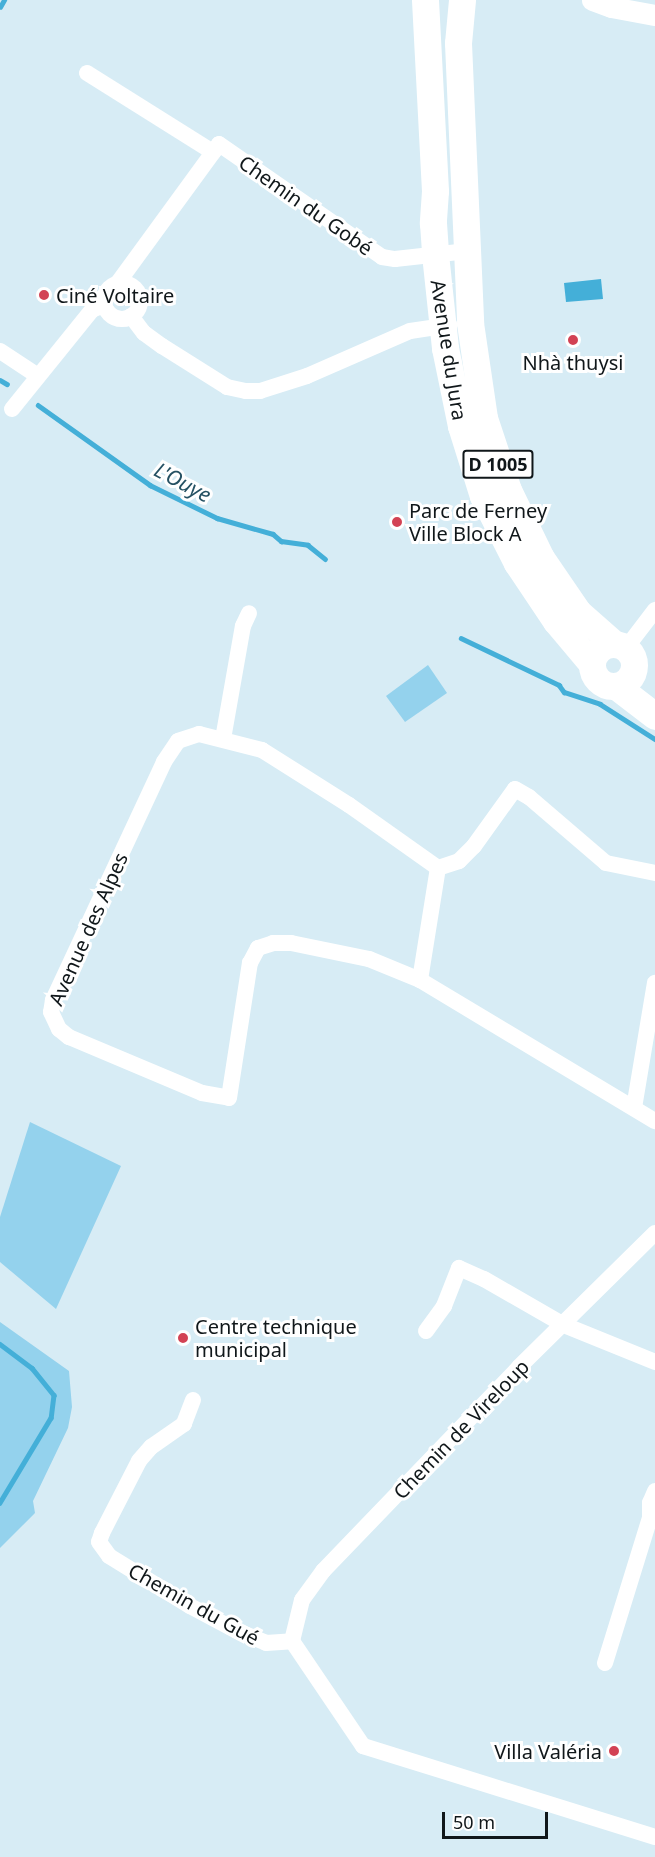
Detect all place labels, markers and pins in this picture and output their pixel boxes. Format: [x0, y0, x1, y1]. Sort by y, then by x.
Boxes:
place label: Ciné Voltaire [56, 283, 174, 307]
marker: Ciné Voltaire [37, 288, 51, 302]
marker: Nhà thuysi [566, 333, 580, 347]
place label: Nhà thuysi [523, 350, 623, 374]
place label: Parc de Ferney Ville Block A [409, 498, 547, 545]
marker: Parc de Ferney Ville Block A [390, 515, 404, 529]
place label: Centre technique municipal [195, 1314, 357, 1361]
marker: Centre technique municipal [176, 1331, 190, 1345]
place label: Villa Valéria [494, 1739, 602, 1763]
marker: Villa Valéria [607, 1744, 621, 1758]

